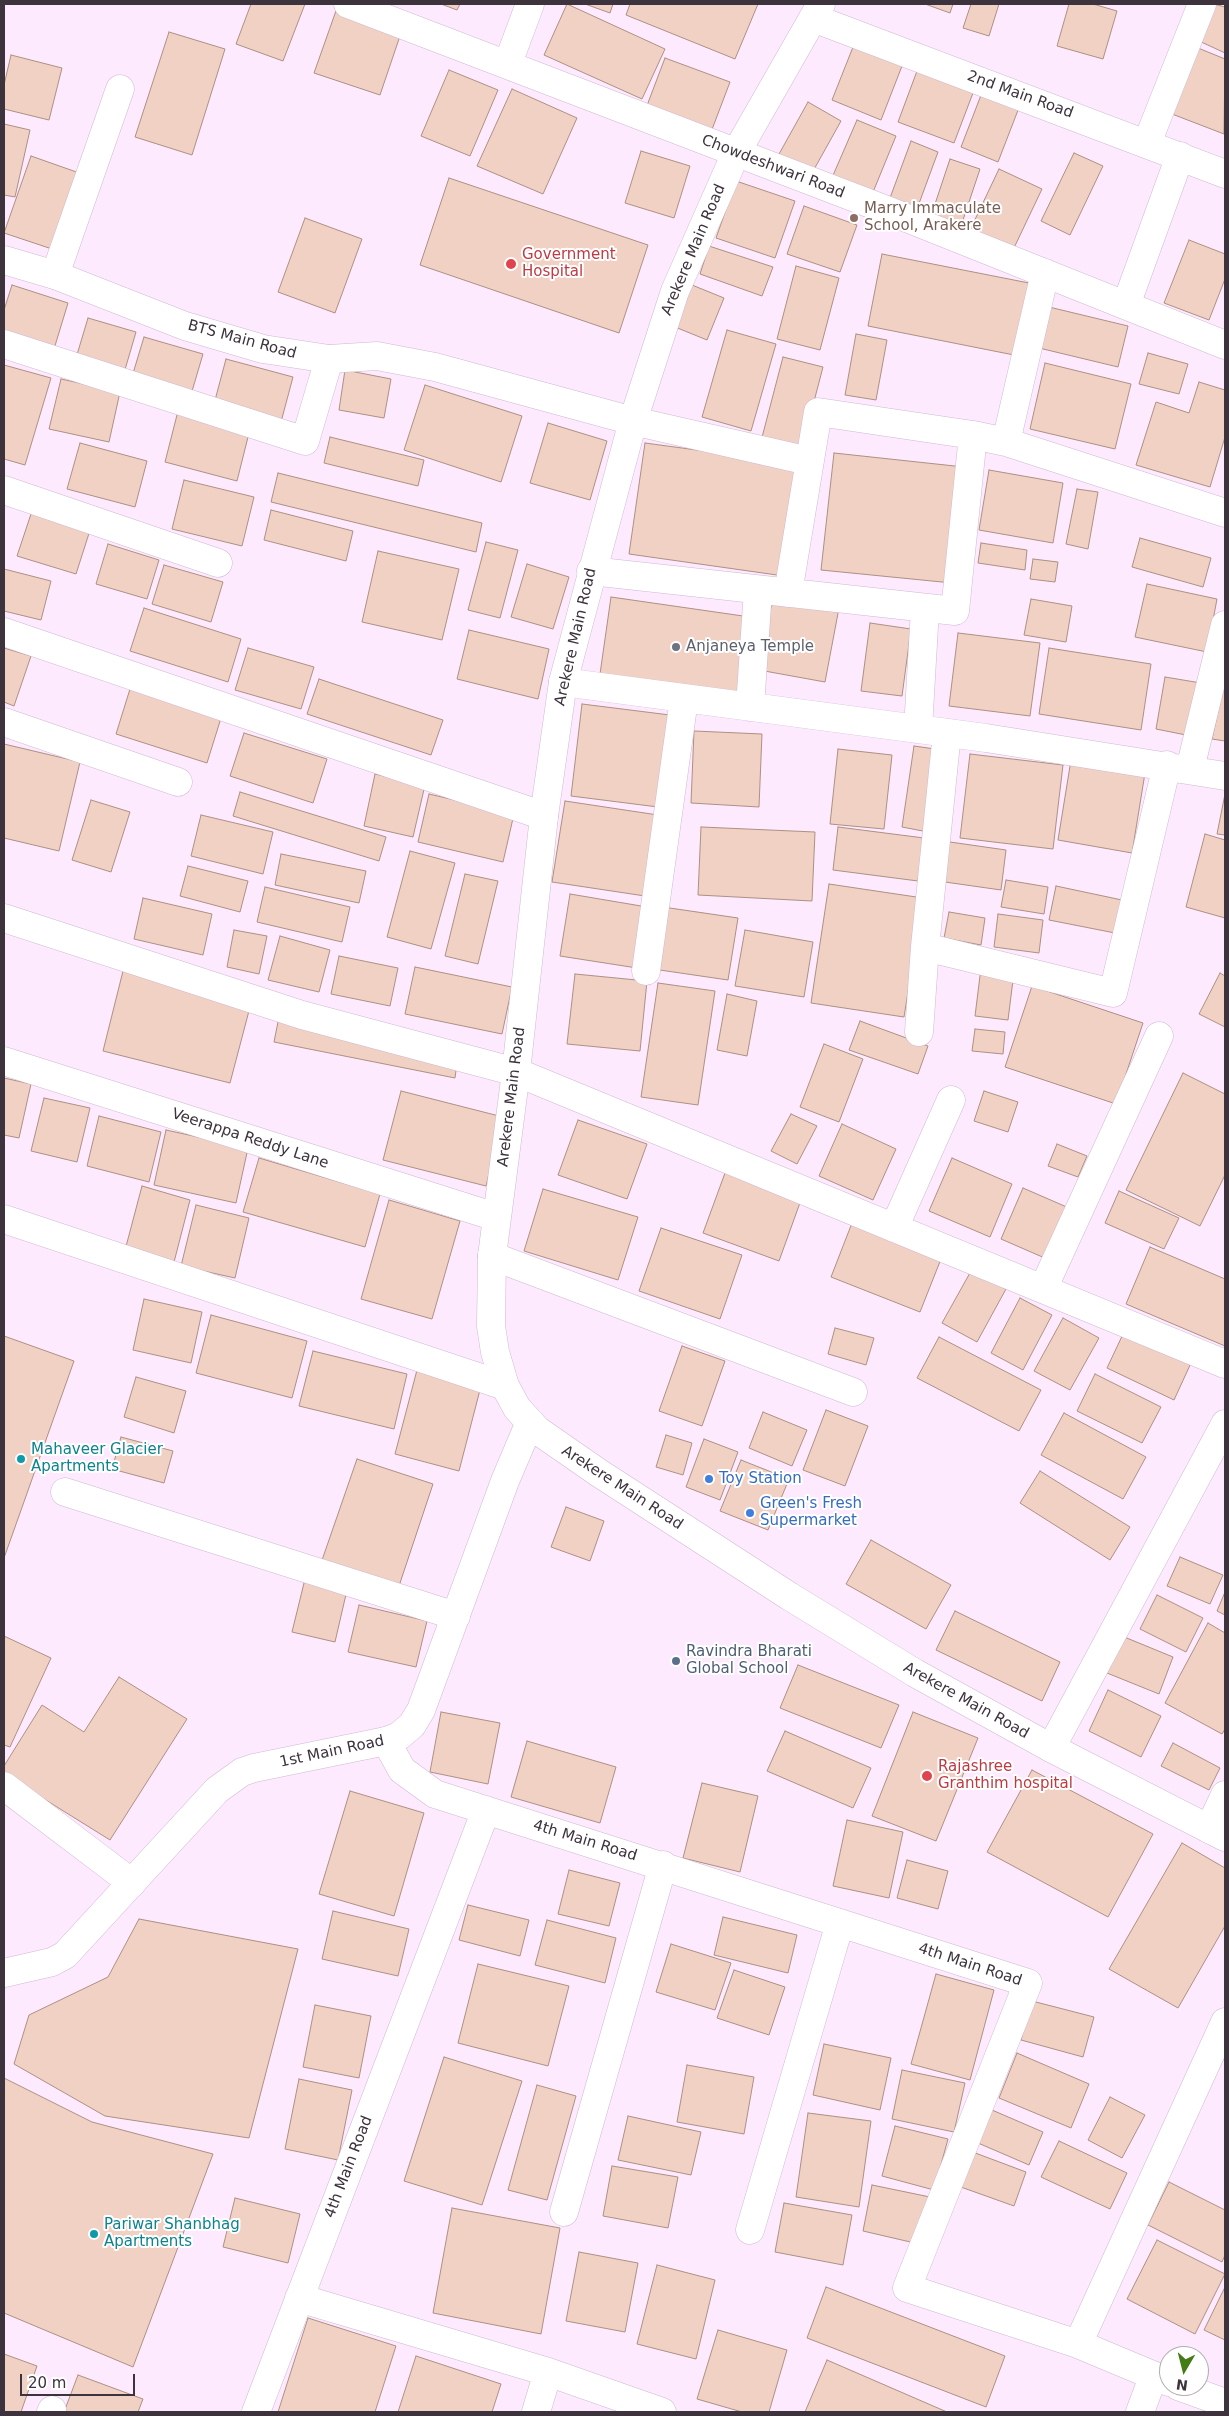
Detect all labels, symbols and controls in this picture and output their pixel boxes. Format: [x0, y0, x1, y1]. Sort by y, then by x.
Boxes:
street label: 2nd Main Road [965, 67, 1075, 123]
street label: Chowdeshwari Road [699, 131, 847, 203]
street label: Arekere Main Road [658, 182, 730, 318]
place label: Marry Immaculate School, Arakere [864, 200, 1001, 235]
marker: Marry Immaculate School, Arakere [848, 212, 860, 224]
place label: Government Hospital [522, 246, 616, 281]
marker: Government Hospital [504, 257, 518, 271]
street label: BTS Main Road [186, 317, 298, 363]
street label: Arekere Main Road [551, 566, 601, 708]
place label: Anjaneya Temple [686, 638, 814, 656]
marker: Anjaneya Temple [670, 641, 682, 653]
street label: Arekere Main Road [494, 1026, 530, 1168]
street label: Veerappa Reddy Lane [169, 1105, 331, 1173]
place label: Mahaveer Glacier Apartments [31, 1441, 163, 1476]
street label: Arekere Main Road [558, 1442, 686, 1534]
marker: Mahaveer Glacier Apartments [15, 1453, 27, 1465]
place label: Toy Station [719, 1470, 802, 1488]
marker: Toy Station [703, 1473, 715, 1485]
place label: Green's Fresh Supermarket [760, 1495, 862, 1530]
marker: Green's Fresh Supermarket [744, 1507, 756, 1519]
place label: Ravindra Bharati Global School [686, 1643, 812, 1678]
marker: Ravindra Bharati Global School [670, 1655, 682, 1667]
street label: Arekere Main Road [900, 1659, 1032, 1743]
street label: 1st Main Road [278, 1732, 386, 1772]
place label: Rajashree Granthim hospital [938, 1758, 1073, 1793]
marker: Rajashree Granthim hospital [920, 1769, 934, 1783]
street label: 4th Main Road [531, 1817, 639, 1865]
street label: 4th Main Road [916, 1940, 1024, 1990]
street label: 4th Main Road [321, 2113, 377, 2221]
place label: Pariwar Shanbhag Apartments [104, 2216, 240, 2251]
marker: Pariwar Shanbhag Apartments [88, 2228, 100, 2240]
north arrow [1159, 2346, 1209, 2396]
scale bar [22, 2364, 138, 2396]
text: 20 m [28, 2374, 66, 2392]
text: N [1175, 2376, 1189, 2394]

